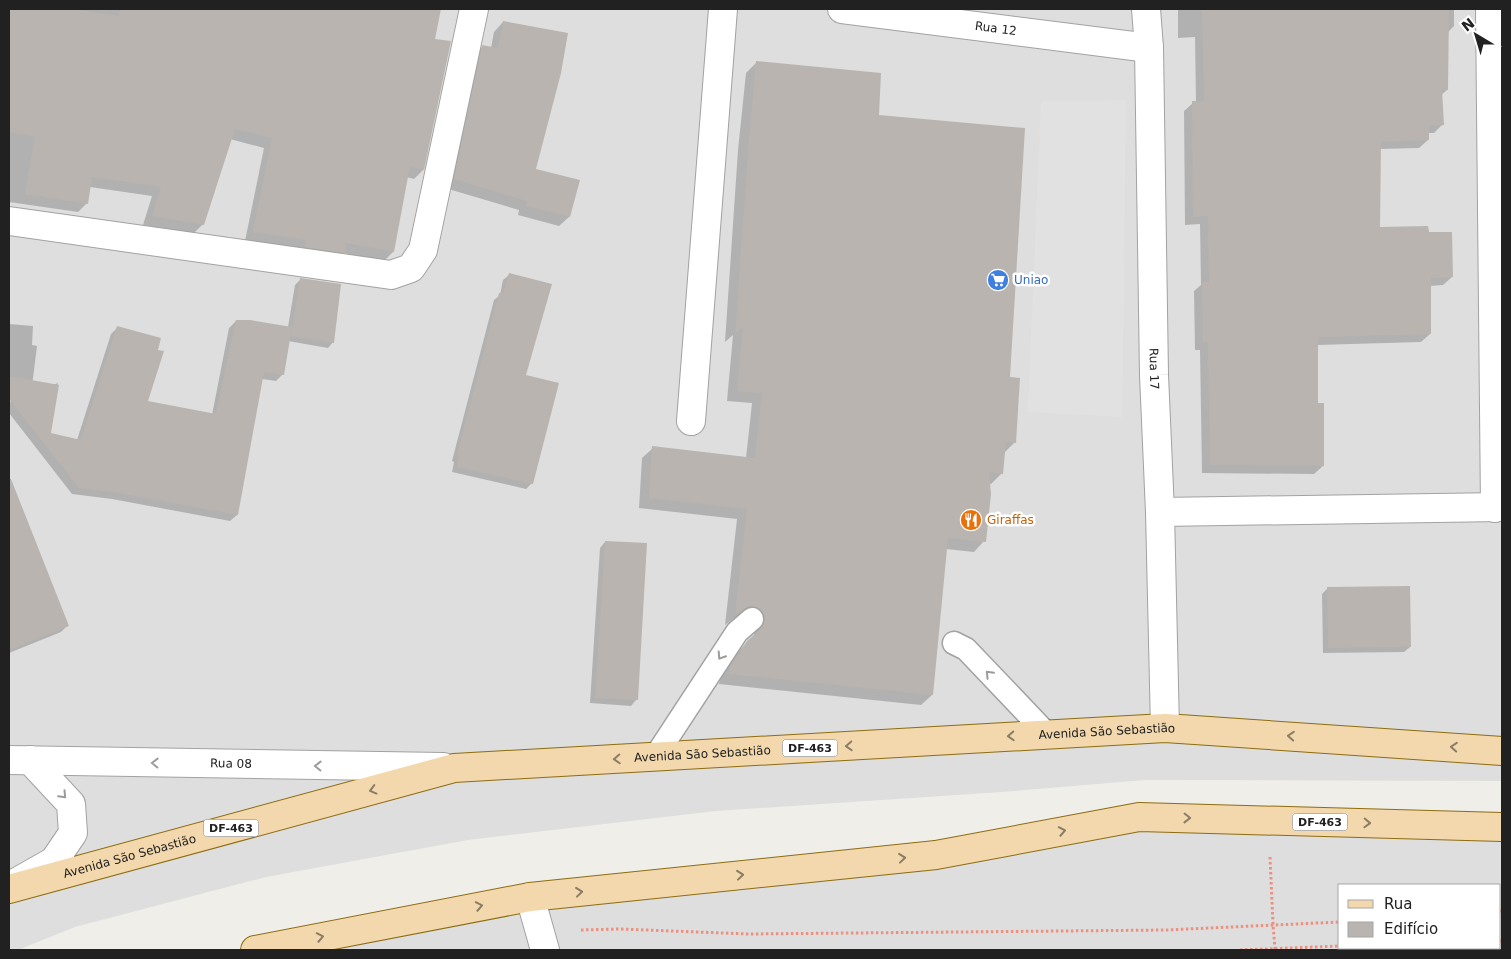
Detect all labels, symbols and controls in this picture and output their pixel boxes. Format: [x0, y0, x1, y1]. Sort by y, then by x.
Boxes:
north arrow [1451, 10, 1501, 60]
text: N [1458, 15, 1478, 35]
street label: Rua 12 [974, 19, 1017, 38]
supermarket icon: Uniao [986, 268, 1010, 292]
place label: Uniao [1014, 273, 1048, 287]
street label: Rua 17 [1147, 348, 1162, 390]
restaurant icon: Giraffas [959, 508, 983, 532]
place label: Giraffas [987, 513, 1034, 527]
one-way arrow [718, 650, 727, 659]
one-way arrow [986, 670, 995, 679]
street label: Avenida São Sebastião [1038, 721, 1176, 742]
one-way arrow [1007, 731, 1015, 742]
one-way arrow [1287, 731, 1295, 742]
road number: DF-463 [782, 740, 838, 756]
one-way arrow [845, 740, 853, 751]
one-way arrow [1449, 742, 1457, 753]
street label: Avenida São Sebastião [634, 743, 771, 765]
one-way arrow [613, 753, 621, 764]
street label: Rua 08 [210, 756, 252, 771]
one-way arrow [151, 757, 159, 768]
one-way arrow [314, 761, 322, 772]
one-way arrow [370, 784, 378, 794]
one-way arrow [57, 790, 66, 799]
one-way arrow [1184, 813, 1192, 823]
road number: DF-463 [1292, 814, 1348, 830]
one-way arrow [1364, 818, 1372, 828]
road number: DF-463 [204, 820, 258, 836]
one-way arrow [1058, 827, 1067, 837]
street label: Avenida São Sebastião [62, 831, 198, 881]
one-way arrow [898, 853, 906, 864]
one-way arrow [737, 870, 745, 881]
legend [1338, 884, 1501, 949]
one-way arrow [575, 887, 583, 898]
text: Rua [1384, 895, 1412, 913]
one-way arrow [475, 902, 484, 912]
text: Edifício [1384, 920, 1438, 938]
one-way arrow [315, 933, 324, 943]

